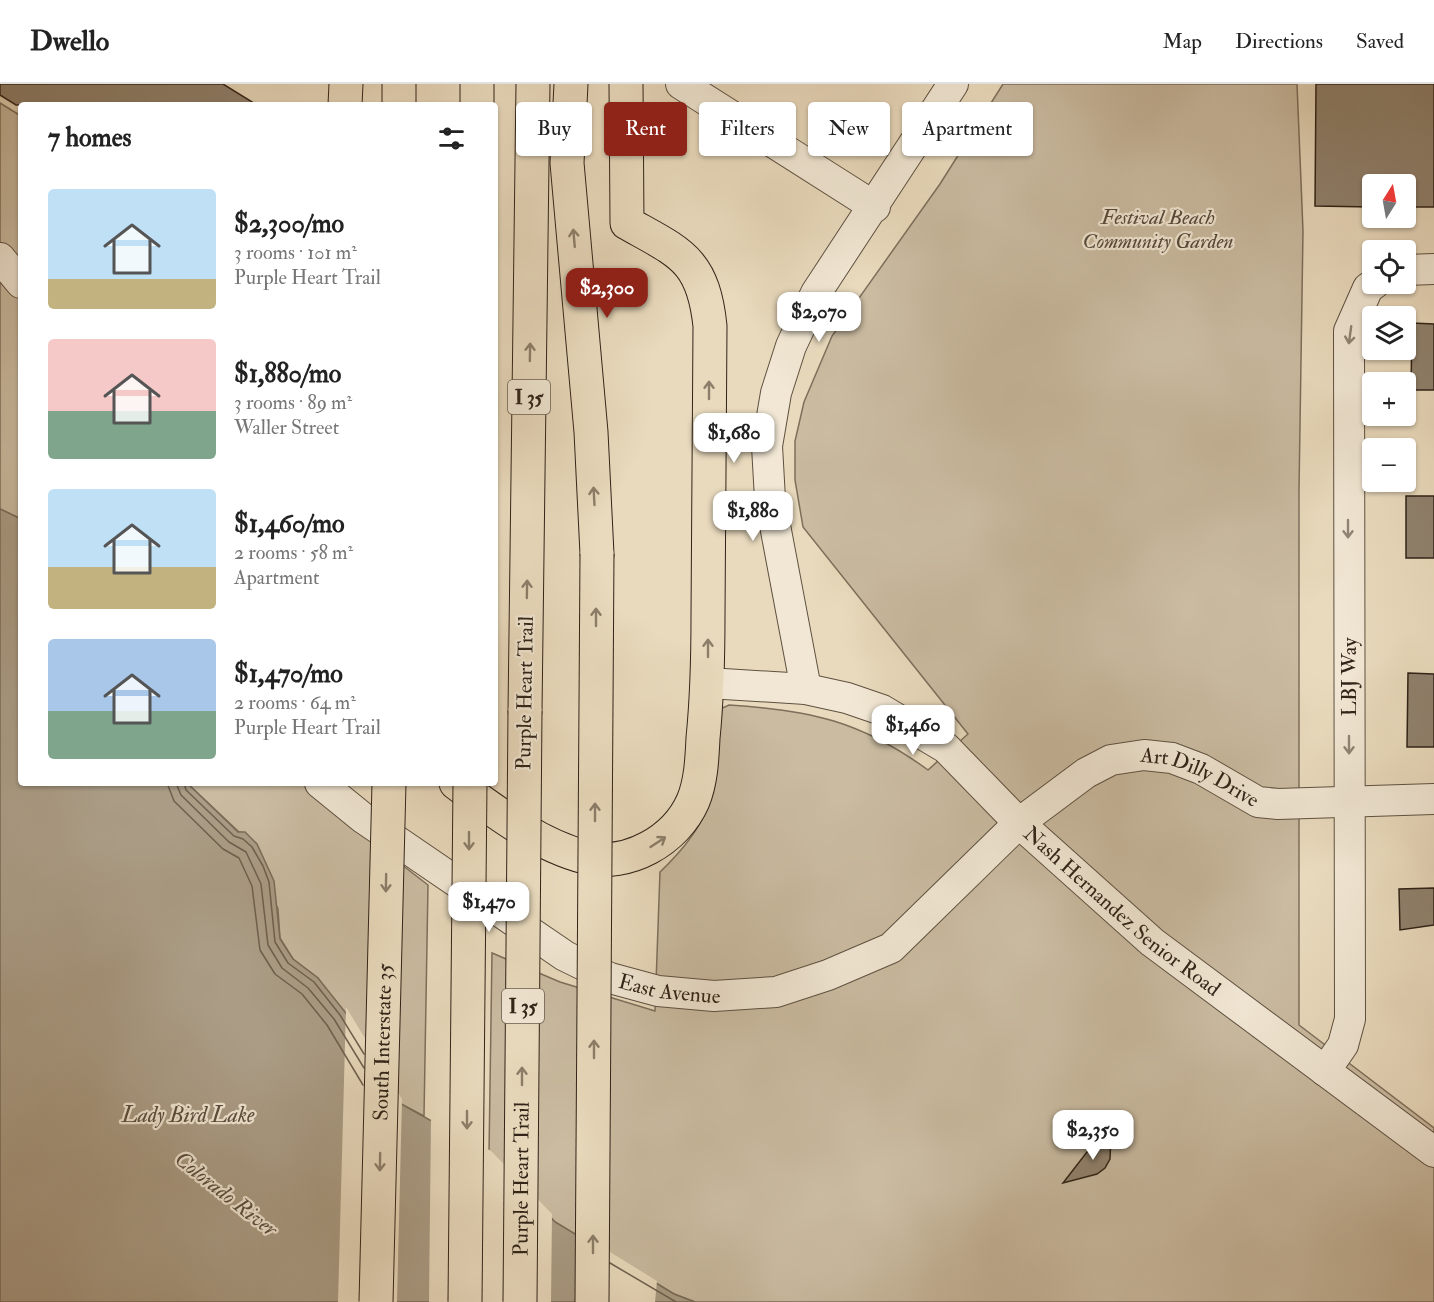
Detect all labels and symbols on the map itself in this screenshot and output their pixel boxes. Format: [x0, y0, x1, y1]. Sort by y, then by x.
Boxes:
north arrow [1362, 174, 1416, 228]
park label: Festival Beach Community Garden [1082, 204, 1234, 255]
one-way arrow [568, 229, 579, 249]
pin: $2,300 [558, 268, 656, 319]
pin: $2,070 [770, 292, 868, 343]
one-way arrow [1344, 324, 1355, 344]
one-way arrow [524, 343, 536, 363]
road number: I 35 [508, 380, 550, 414]
one-way arrow [703, 380, 715, 400]
pin: $1,680 [685, 413, 783, 464]
one-way arrow [589, 486, 600, 506]
pin: $1,880 [704, 491, 802, 542]
one-way arrow [1342, 519, 1354, 539]
one-way arrow [521, 580, 532, 600]
one-way arrow [590, 607, 602, 627]
street label: Purple Heart Trail [510, 615, 540, 770]
street label: LBJ Way [1336, 637, 1363, 716]
one-way arrow [702, 638, 714, 658]
pin: $1,460 [864, 705, 962, 756]
one-way arrow [1343, 735, 1355, 755]
street label: Art Dilly Drive [1138, 741, 1264, 813]
one-way arrow [589, 802, 601, 822]
street label: Nash Hernandez Senior Road [1018, 820, 1227, 1002]
one-way arrow [464, 831, 475, 851]
one-way arrow [649, 836, 666, 848]
one-way arrow [381, 873, 392, 893]
pin: $1,470 [440, 882, 538, 933]
street label: South Interstate 35 [367, 962, 398, 1121]
street label: East Avenue [615, 967, 721, 1010]
road number: I 35 [502, 989, 544, 1023]
one-way arrow [588, 1039, 600, 1059]
one-way arrow [516, 1066, 528, 1086]
water label: Lady Bird Lake [121, 1101, 255, 1129]
street label: Purple Heart Trail [507, 1101, 535, 1256]
one-way arrow [461, 1110, 473, 1130]
pin: $2,350 [1044, 1110, 1142, 1161]
water label: Colorado River [169, 1145, 285, 1244]
one-way arrow [374, 1152, 385, 1172]
one-way arrow [587, 1234, 599, 1254]

